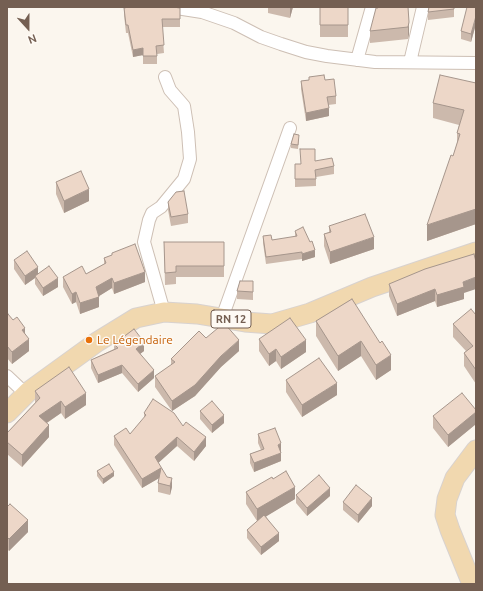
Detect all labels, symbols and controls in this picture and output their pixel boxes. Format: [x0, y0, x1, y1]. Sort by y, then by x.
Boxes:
north arrow [8, 8, 48, 48]
text: N [26, 32, 38, 46]
road number: RN 12 [211, 310, 251, 328]
place label: Le Légendaire [97, 333, 173, 347]
marker: Le Légendaire [84, 335, 94, 345]

